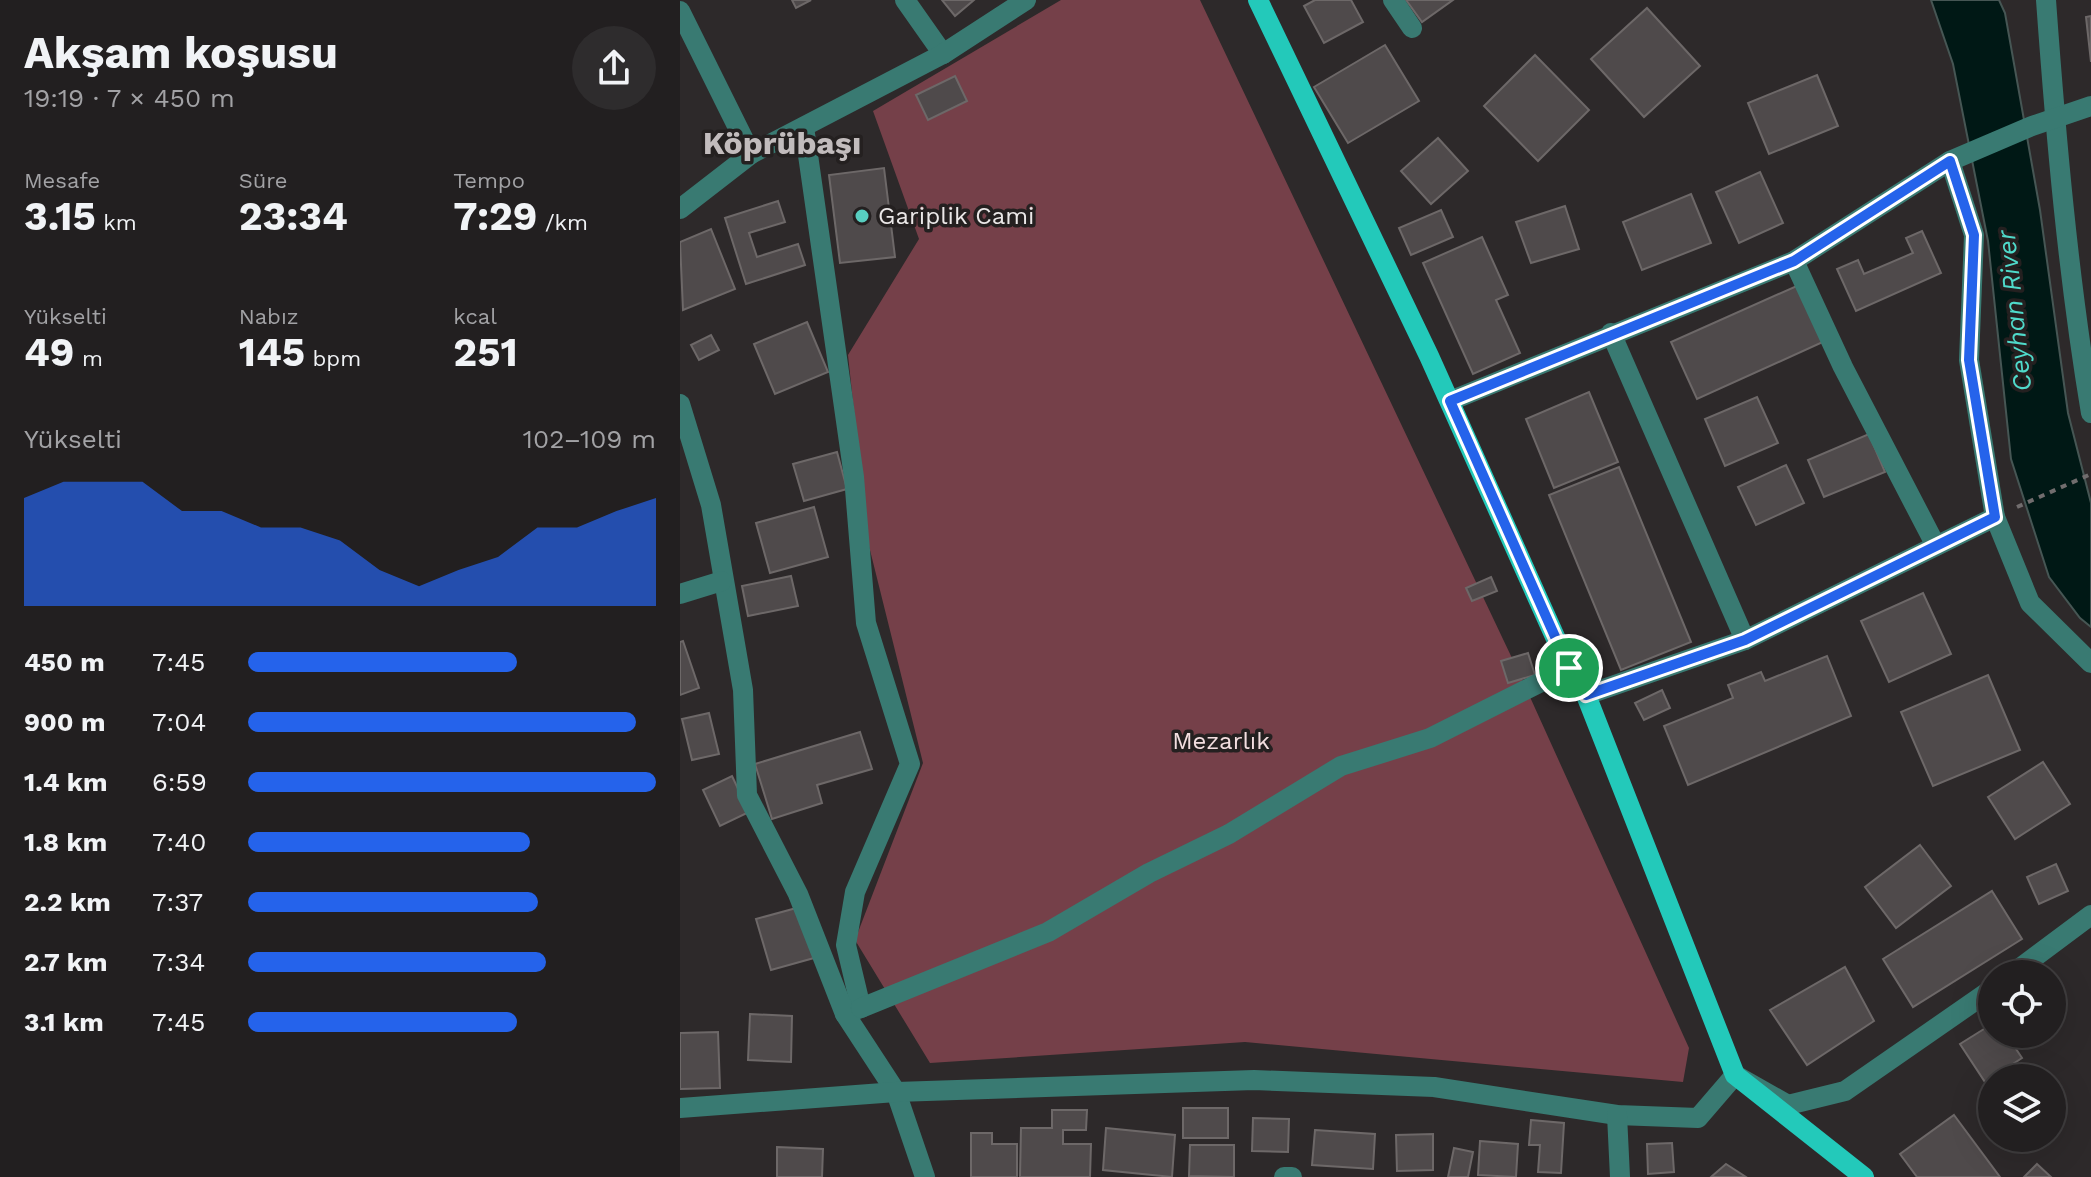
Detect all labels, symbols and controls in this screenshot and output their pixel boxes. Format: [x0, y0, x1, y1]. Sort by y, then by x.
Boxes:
button: share [572, 26, 656, 110]
text: Akşam koşusu [24, 27, 338, 79]
text: 19:19 · 7 × 450 m [24, 83, 235, 113]
district label: Köprübaşı [703, 124, 861, 162]
text: Mesafe [24, 168, 100, 193]
text: Süre [239, 168, 288, 193]
text: Tempo [453, 168, 525, 193]
text: 3.15 [24, 193, 96, 240]
text: 23:34 [239, 193, 348, 240]
text: 7:29 [453, 193, 538, 240]
place label: Gariplik Cami [878, 202, 1034, 230]
marker: Gariplik Cami [853, 207, 871, 225]
text: km [96, 210, 137, 235]
text: /km [538, 210, 588, 235]
water label: Ceyhan River [1991, 228, 2037, 393]
text: Yükselti [24, 304, 107, 329]
text: Nabız [239, 304, 299, 329]
text: kcal [453, 304, 497, 329]
text: 49 [24, 329, 74, 376]
text: 145 [239, 329, 305, 376]
text: 251 [453, 329, 518, 376]
text: m [74, 346, 103, 371]
text: bpm [305, 346, 361, 371]
text: Yükselti [24, 424, 122, 454]
text: 102–109 m [523, 424, 656, 454]
pin [1535, 634, 1603, 702]
icon: arrive [1547, 646, 1591, 690]
text: 450 m [24, 647, 105, 677]
text: 7:45 [152, 647, 205, 677]
text: 900 m [24, 707, 105, 737]
text: 7:04 [152, 707, 206, 737]
park label: Mezarlık [1172, 727, 1270, 755]
text: 1.4 km [24, 767, 108, 797]
text: 6:59 [152, 767, 207, 797]
text: 1.8 km [24, 827, 107, 857]
text: 7:40 [152, 827, 206, 857]
text: 2.2 km [24, 887, 111, 917]
text: 7:37 [152, 887, 203, 917]
text: 2.7 km [24, 947, 107, 977]
text: 7:34 [152, 947, 205, 977]
map controls [1978, 960, 2066, 1152]
button: locate [1978, 960, 2066, 1048]
text: 3.1 km [24, 1007, 104, 1037]
text: 7:45 [152, 1007, 205, 1037]
button: layers [1978, 1064, 2066, 1152]

